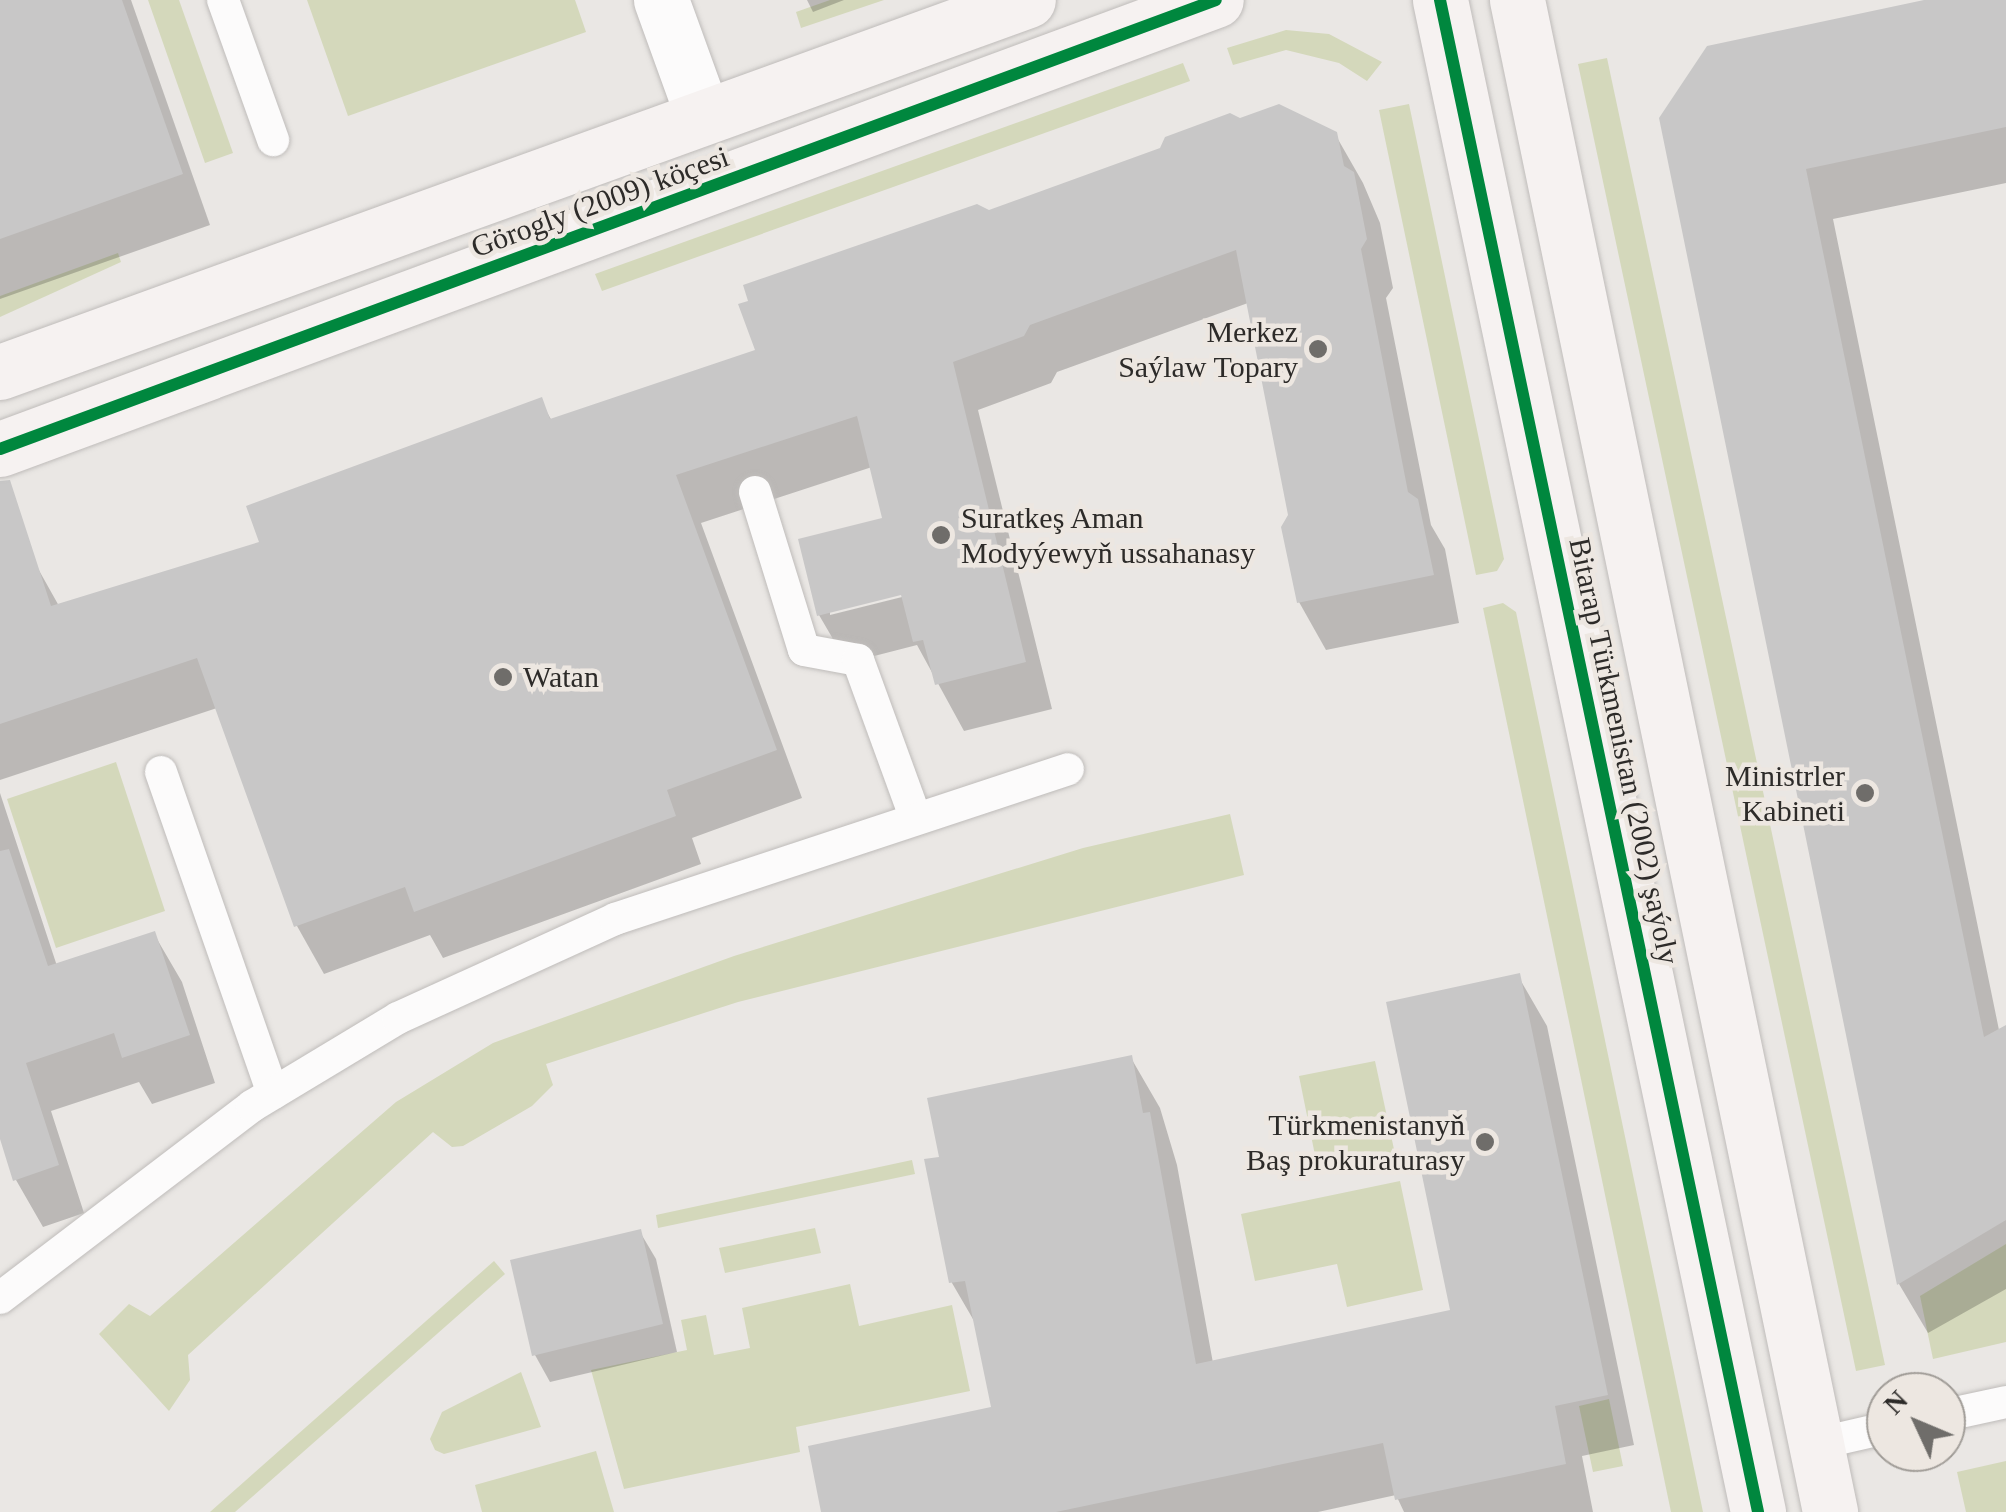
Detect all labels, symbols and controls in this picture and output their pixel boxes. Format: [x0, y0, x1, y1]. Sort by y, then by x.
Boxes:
street label: Görogly (2009) köçesi [466, 139, 734, 265]
place label: Merkez Saýlaw Topary [1118, 314, 1298, 384]
marker: Merkez Saýlaw Topary [1307, 338, 1329, 360]
place label: Suratkeş Aman Modyýewyň ussahanasy [961, 500, 1255, 570]
marker: Suratkeş Aman Modyýewyň ussahanasy [930, 524, 952, 546]
street label: Bitarap Türkmenistan (2002) şaýoly [1561, 534, 1687, 968]
place label: Watan [523, 659, 599, 695]
marker: Watan [492, 666, 514, 688]
place label: Ministrler Kabineti [1725, 758, 1845, 828]
marker: Ministrler Kabineti [1854, 782, 1876, 804]
place label: Türkmenistanyň Baş prokuraturasy [1246, 1107, 1465, 1178]
marker: Türkmenistanyň Baş prokuraturasy [1474, 1131, 1496, 1153]
north arrow [1866, 1372, 1966, 1472]
text: N [1877, 1384, 1914, 1420]

